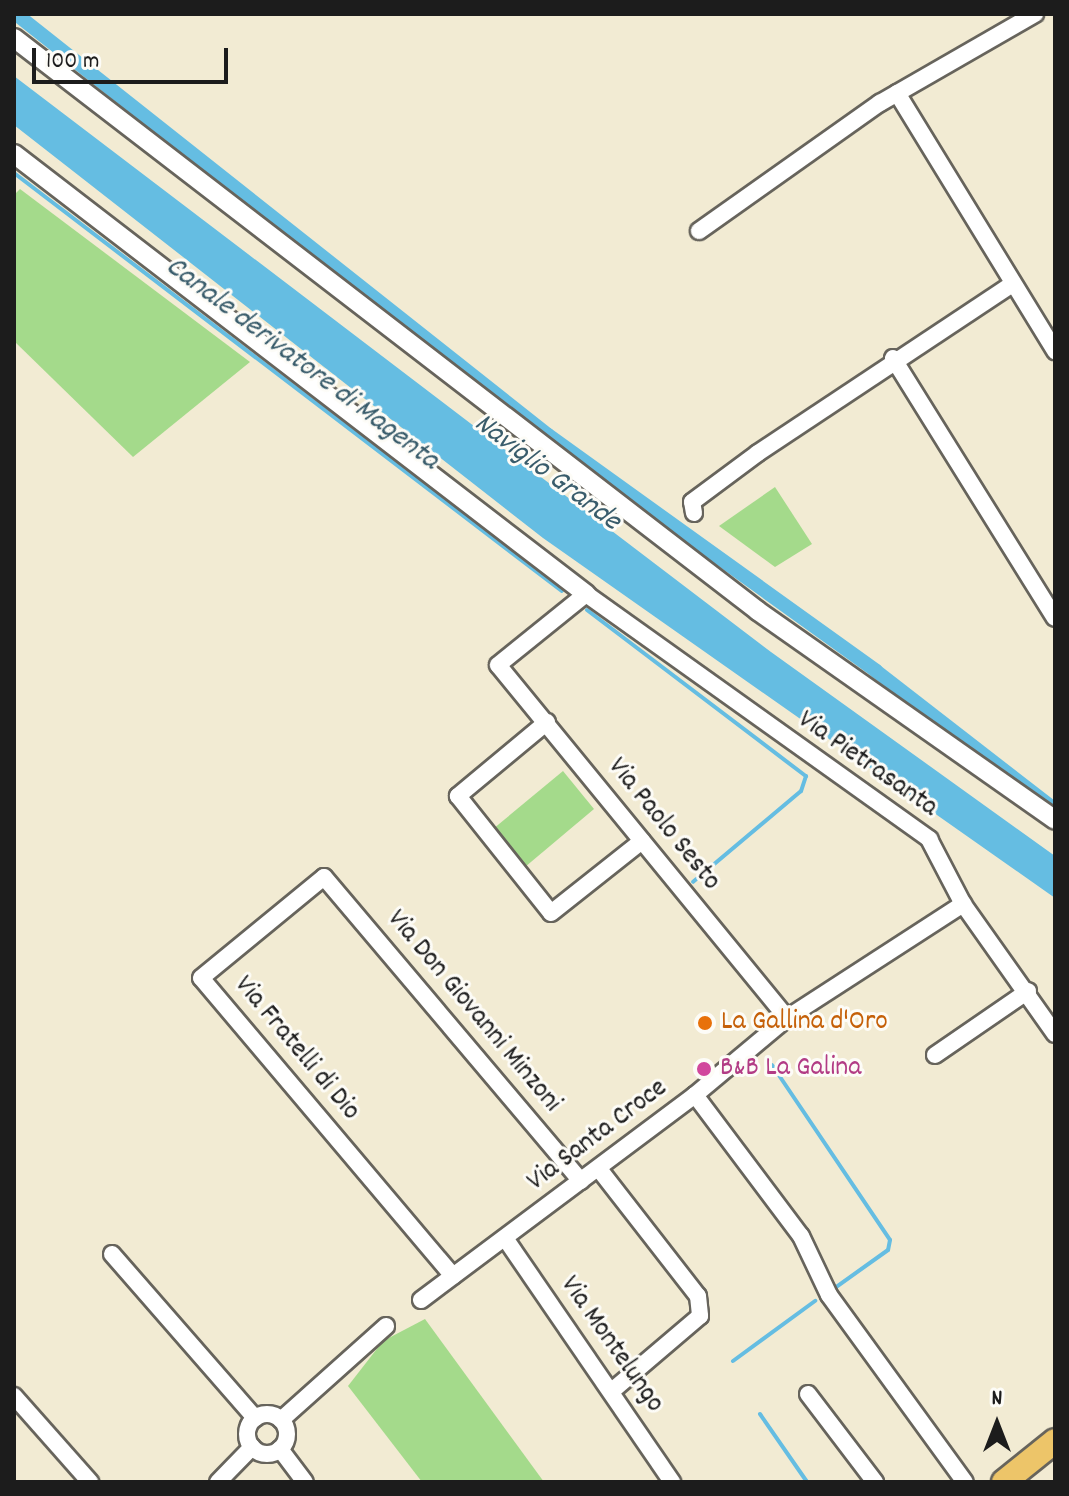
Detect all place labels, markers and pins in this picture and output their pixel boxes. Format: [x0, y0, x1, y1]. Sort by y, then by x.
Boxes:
place label: La Gallina d'Oro [721, 1006, 888, 1040]
marker: La Gallina d'Oro [696, 1014, 714, 1032]
place label: B&B La Galina [720, 1052, 861, 1086]
marker: B&B La Galina [695, 1060, 713, 1078]

